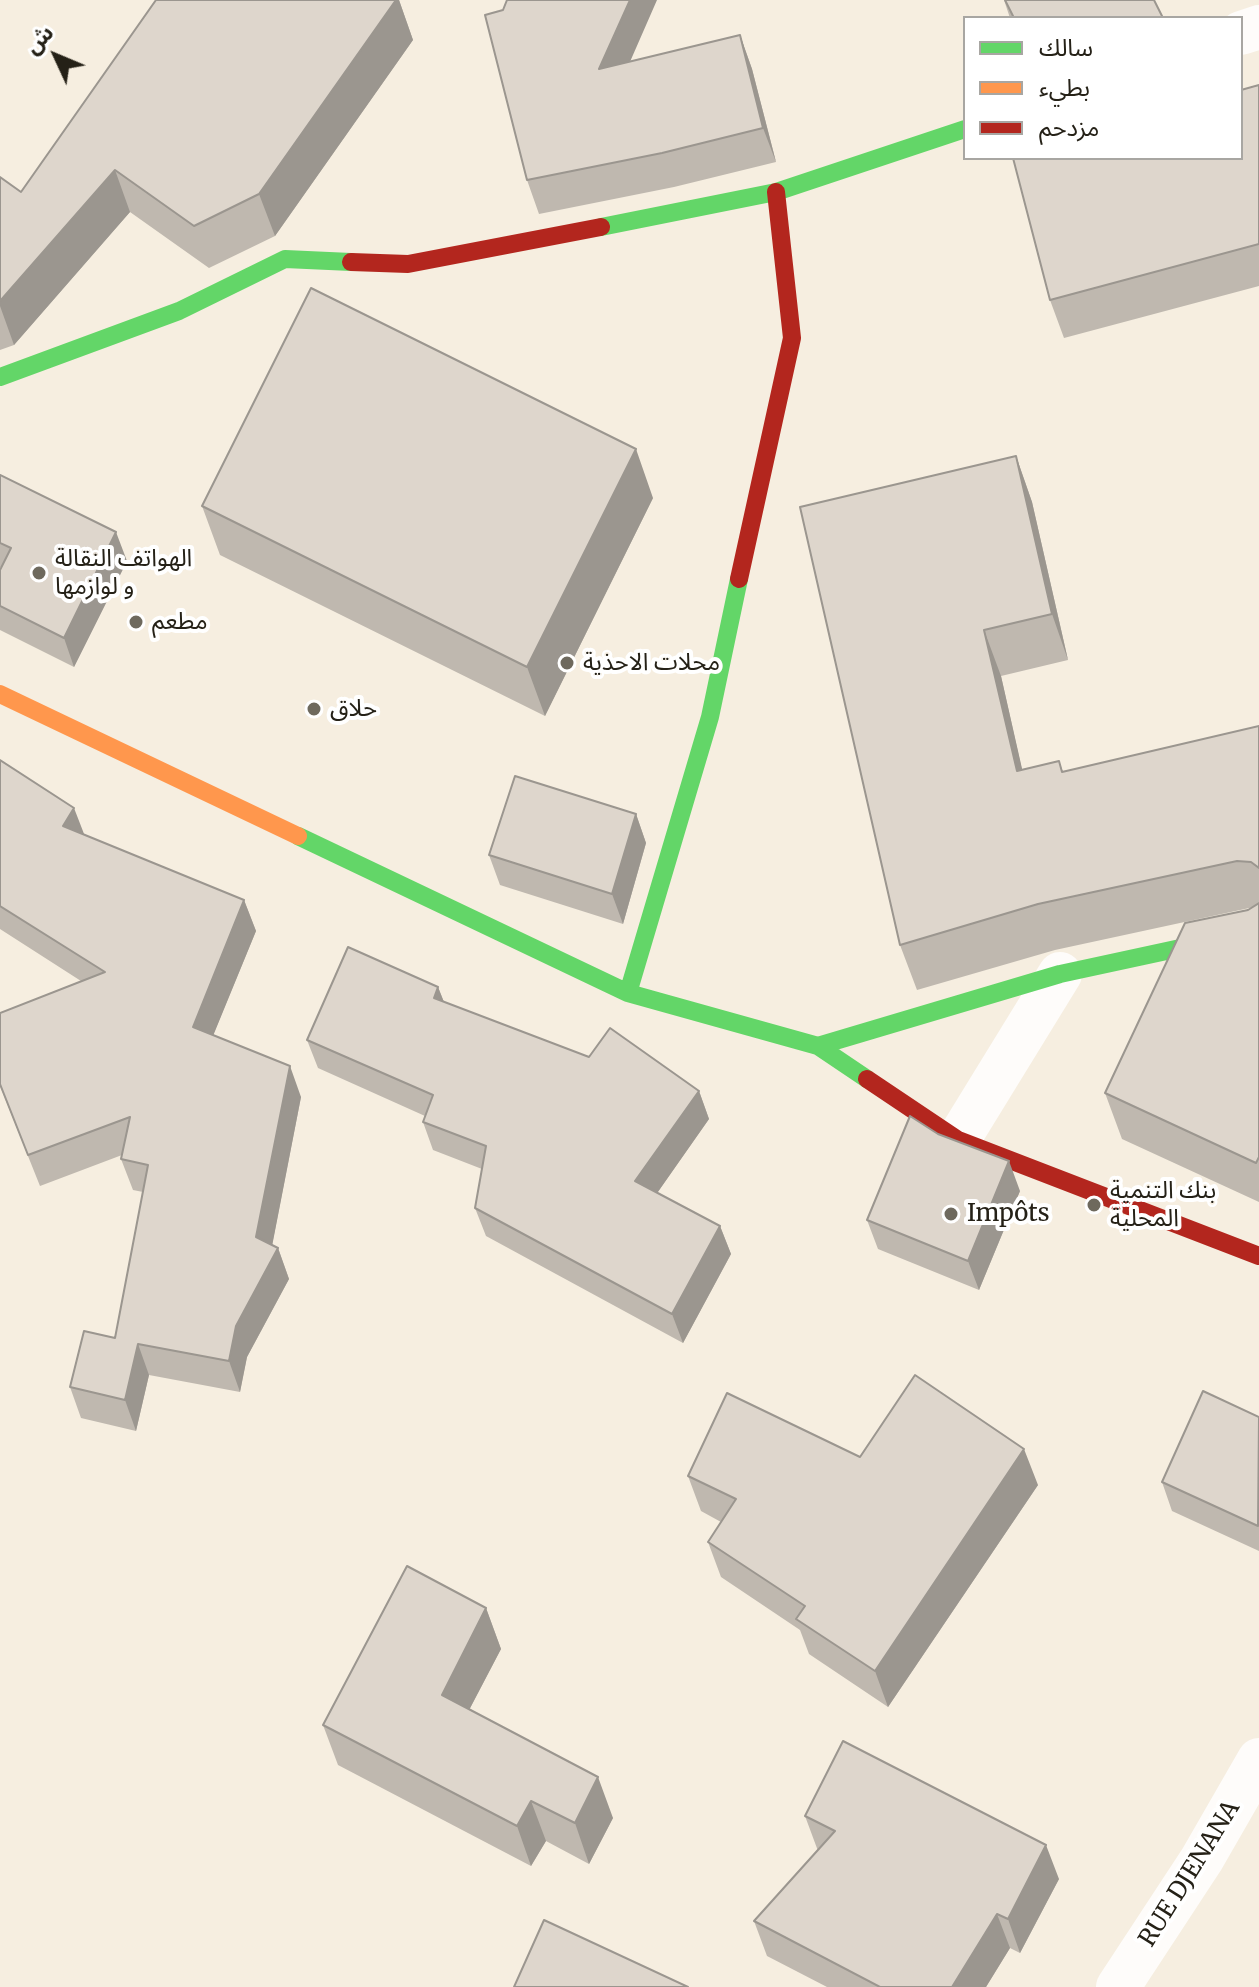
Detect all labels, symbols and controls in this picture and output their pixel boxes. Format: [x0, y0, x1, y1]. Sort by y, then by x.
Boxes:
north arrow [16, 16, 96, 96]
legend [963, 16, 1243, 160]
text: ش [18, 19, 59, 60]
text: سالك [1039, 32, 1093, 63]
text: بطيء [1039, 72, 1090, 103]
text: مزدحم [1039, 112, 1099, 143]
place label: الهواتف النقالة و لوازمها [55, 545, 192, 601]
marker: الهواتف النقالة و لوازمها [30, 564, 48, 582]
place label: مطعم [152, 608, 208, 636]
marker: مطعم [127, 613, 145, 631]
place label: محلات الاحذية [583, 649, 720, 677]
marker: محلات الاحذية [558, 654, 576, 672]
place label: حلاق [330, 695, 377, 723]
marker: حلاق [305, 700, 323, 718]
place label: بنك التنمية المحلية [1110, 1177, 1216, 1233]
marker: بنك التنمية المحلية [1085, 1196, 1103, 1214]
place label: Impôts [967, 1200, 1050, 1228]
marker: Impôts [942, 1205, 960, 1223]
street label: RUE DJENANA [1134, 1796, 1246, 1952]

